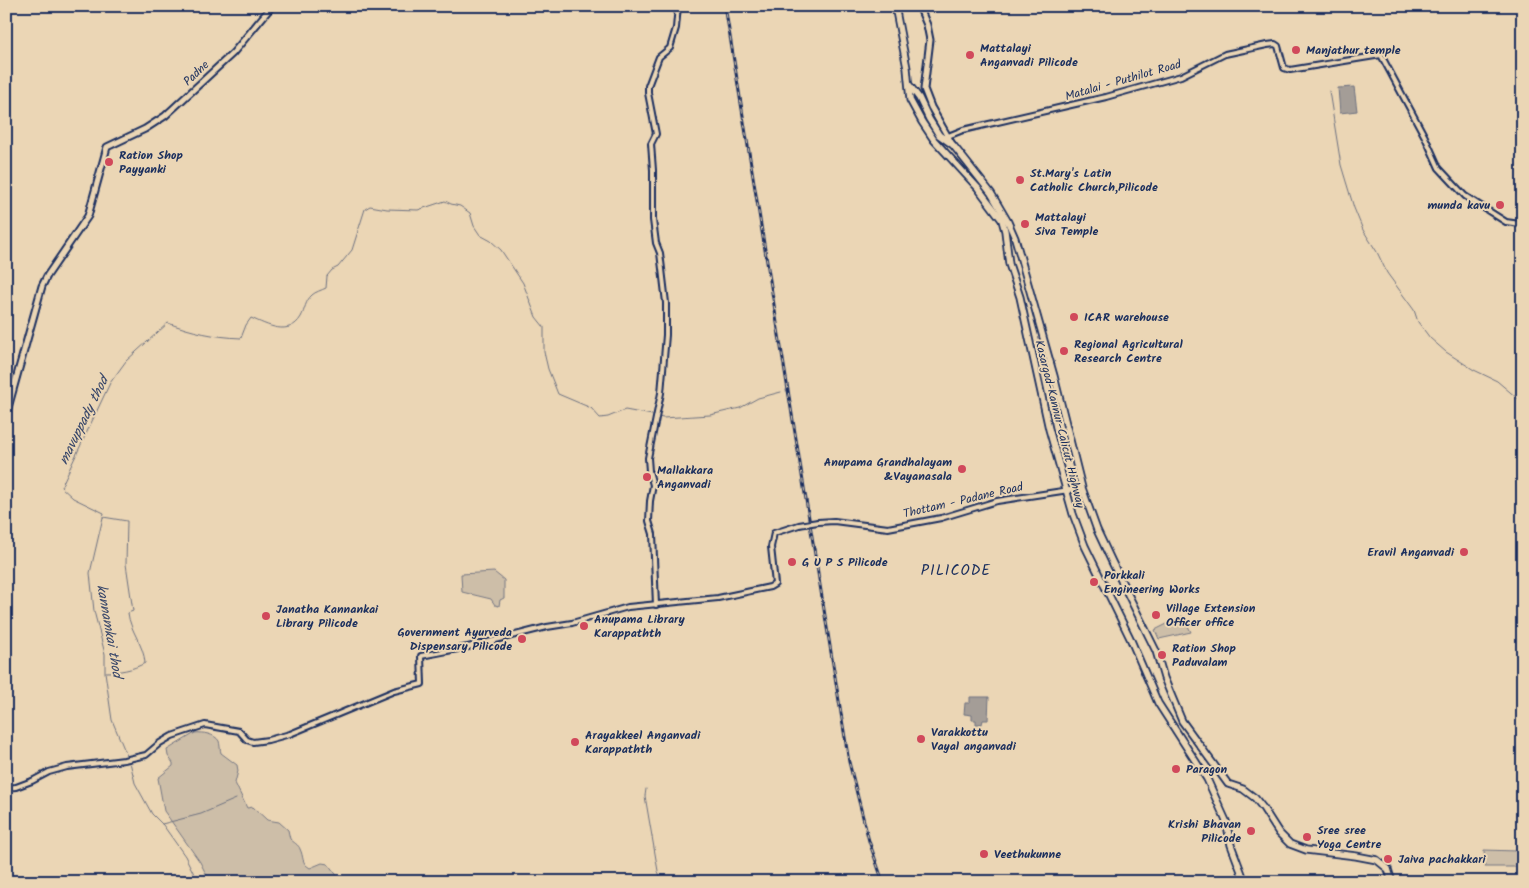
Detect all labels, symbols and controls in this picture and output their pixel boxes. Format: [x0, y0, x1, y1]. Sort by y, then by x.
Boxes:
place label: Mattalayi Anganvadi Pilicode [980, 39, 1078, 72]
place label: Manjathur temple [1306, 41, 1401, 60]
marker: Manjathur temple [1290, 44, 1302, 56]
marker: Mattalayi Anganvadi Pilicode [964, 49, 976, 61]
street label: Matalai - Puthilot Road [1063, 55, 1184, 106]
street label: Padne [179, 56, 214, 91]
place label: Ration Shop Payyanki [119, 146, 183, 179]
marker: Ration Shop Payyanki [103, 156, 115, 168]
place label: St.Mary's Latin Catholic Church,Pilicode [1030, 164, 1158, 197]
marker: St.Mary's Latin Catholic Church,Pilicode [1014, 174, 1026, 186]
place label: munda kavu [1428, 196, 1490, 215]
marker: munda kavu [1494, 199, 1506, 211]
place label: Mattalayi Siva Temple [1035, 208, 1098, 241]
marker: Mattalayi Siva Temple [1019, 218, 1031, 230]
place label: ICAR warehouse [1084, 308, 1169, 327]
marker: ICAR warehouse [1068, 311, 1080, 323]
place label: Regional Agricultural Research Centre [1074, 335, 1183, 368]
street label: Kasargod-Kannur-Calicut Highway [1029, 338, 1090, 510]
marker: Regional Agricultural Research Centre [1058, 345, 1070, 357]
water label: mavuppady thod [53, 370, 116, 468]
place label: Anupama Grandhalayam &Vayanasala [824, 453, 952, 486]
place label: Mallakkara Anganvadi [657, 461, 713, 494]
marker: Anupama Grandhalayam &Vayanasala [956, 463, 968, 475]
marker: Mallakkara Anganvadi [641, 471, 653, 483]
street label: Thottam - Padane Road [901, 477, 1026, 524]
place label: Eravil Anganvadi [1367, 543, 1455, 562]
marker: Eravil Anganvadi [1458, 546, 1470, 558]
place label: G U P S Pilicode [802, 553, 888, 572]
marker: G U P S Pilicode [786, 556, 798, 568]
district label: PILICODE [921, 559, 991, 583]
place label: Porkkali Engineering Works [1104, 566, 1200, 599]
marker: Porkkali Engineering Works [1088, 576, 1100, 588]
water label: kannamkai thod [90, 583, 129, 682]
place label: Village Extension Officer office [1166, 599, 1256, 632]
place label: Janatha Kannankai Library Pilicode [276, 600, 379, 633]
marker: Village Extension Officer office [1150, 609, 1162, 621]
marker: Janatha Kannankai Library Pilicode [260, 610, 272, 622]
place label: Anupama Library Karappathth [594, 610, 685, 643]
marker: Anupama Library Karappathth [578, 620, 590, 632]
place label: Government Ayurveda Dispensary Pilicode [398, 623, 512, 656]
marker: Government Ayurveda Dispensary Pilicode [516, 633, 528, 645]
place label: Ration Shop Paduvalam [1172, 639, 1236, 672]
marker: Ration Shop Paduvalam [1156, 649, 1168, 661]
place label: Varakkottu Vayal anganvadi [931, 723, 1017, 756]
place label: Arayakkeel Anganvadi Karappathth [585, 726, 701, 759]
marker: Varakkottu Vayal anganvadi [915, 733, 927, 745]
marker: Arayakkeel Anganvadi Karappathth [569, 736, 581, 748]
place label: Paragon [1186, 760, 1227, 779]
marker: Paragon [1170, 763, 1182, 775]
place label: Krishi Bhavan Pilicode [1168, 815, 1241, 848]
place label: Sree sree Yoga Centre [1317, 821, 1381, 854]
marker: Krishi Bhavan Pilicode [1245, 825, 1257, 837]
marker: Sree sree Yoga Centre [1301, 831, 1313, 843]
place label: Veethukunne [994, 845, 1061, 864]
marker: Veethukunne [978, 848, 990, 860]
place label: Jaiva pachakkari [1398, 850, 1486, 869]
marker: Jaiva pachakkari [1382, 853, 1394, 865]

